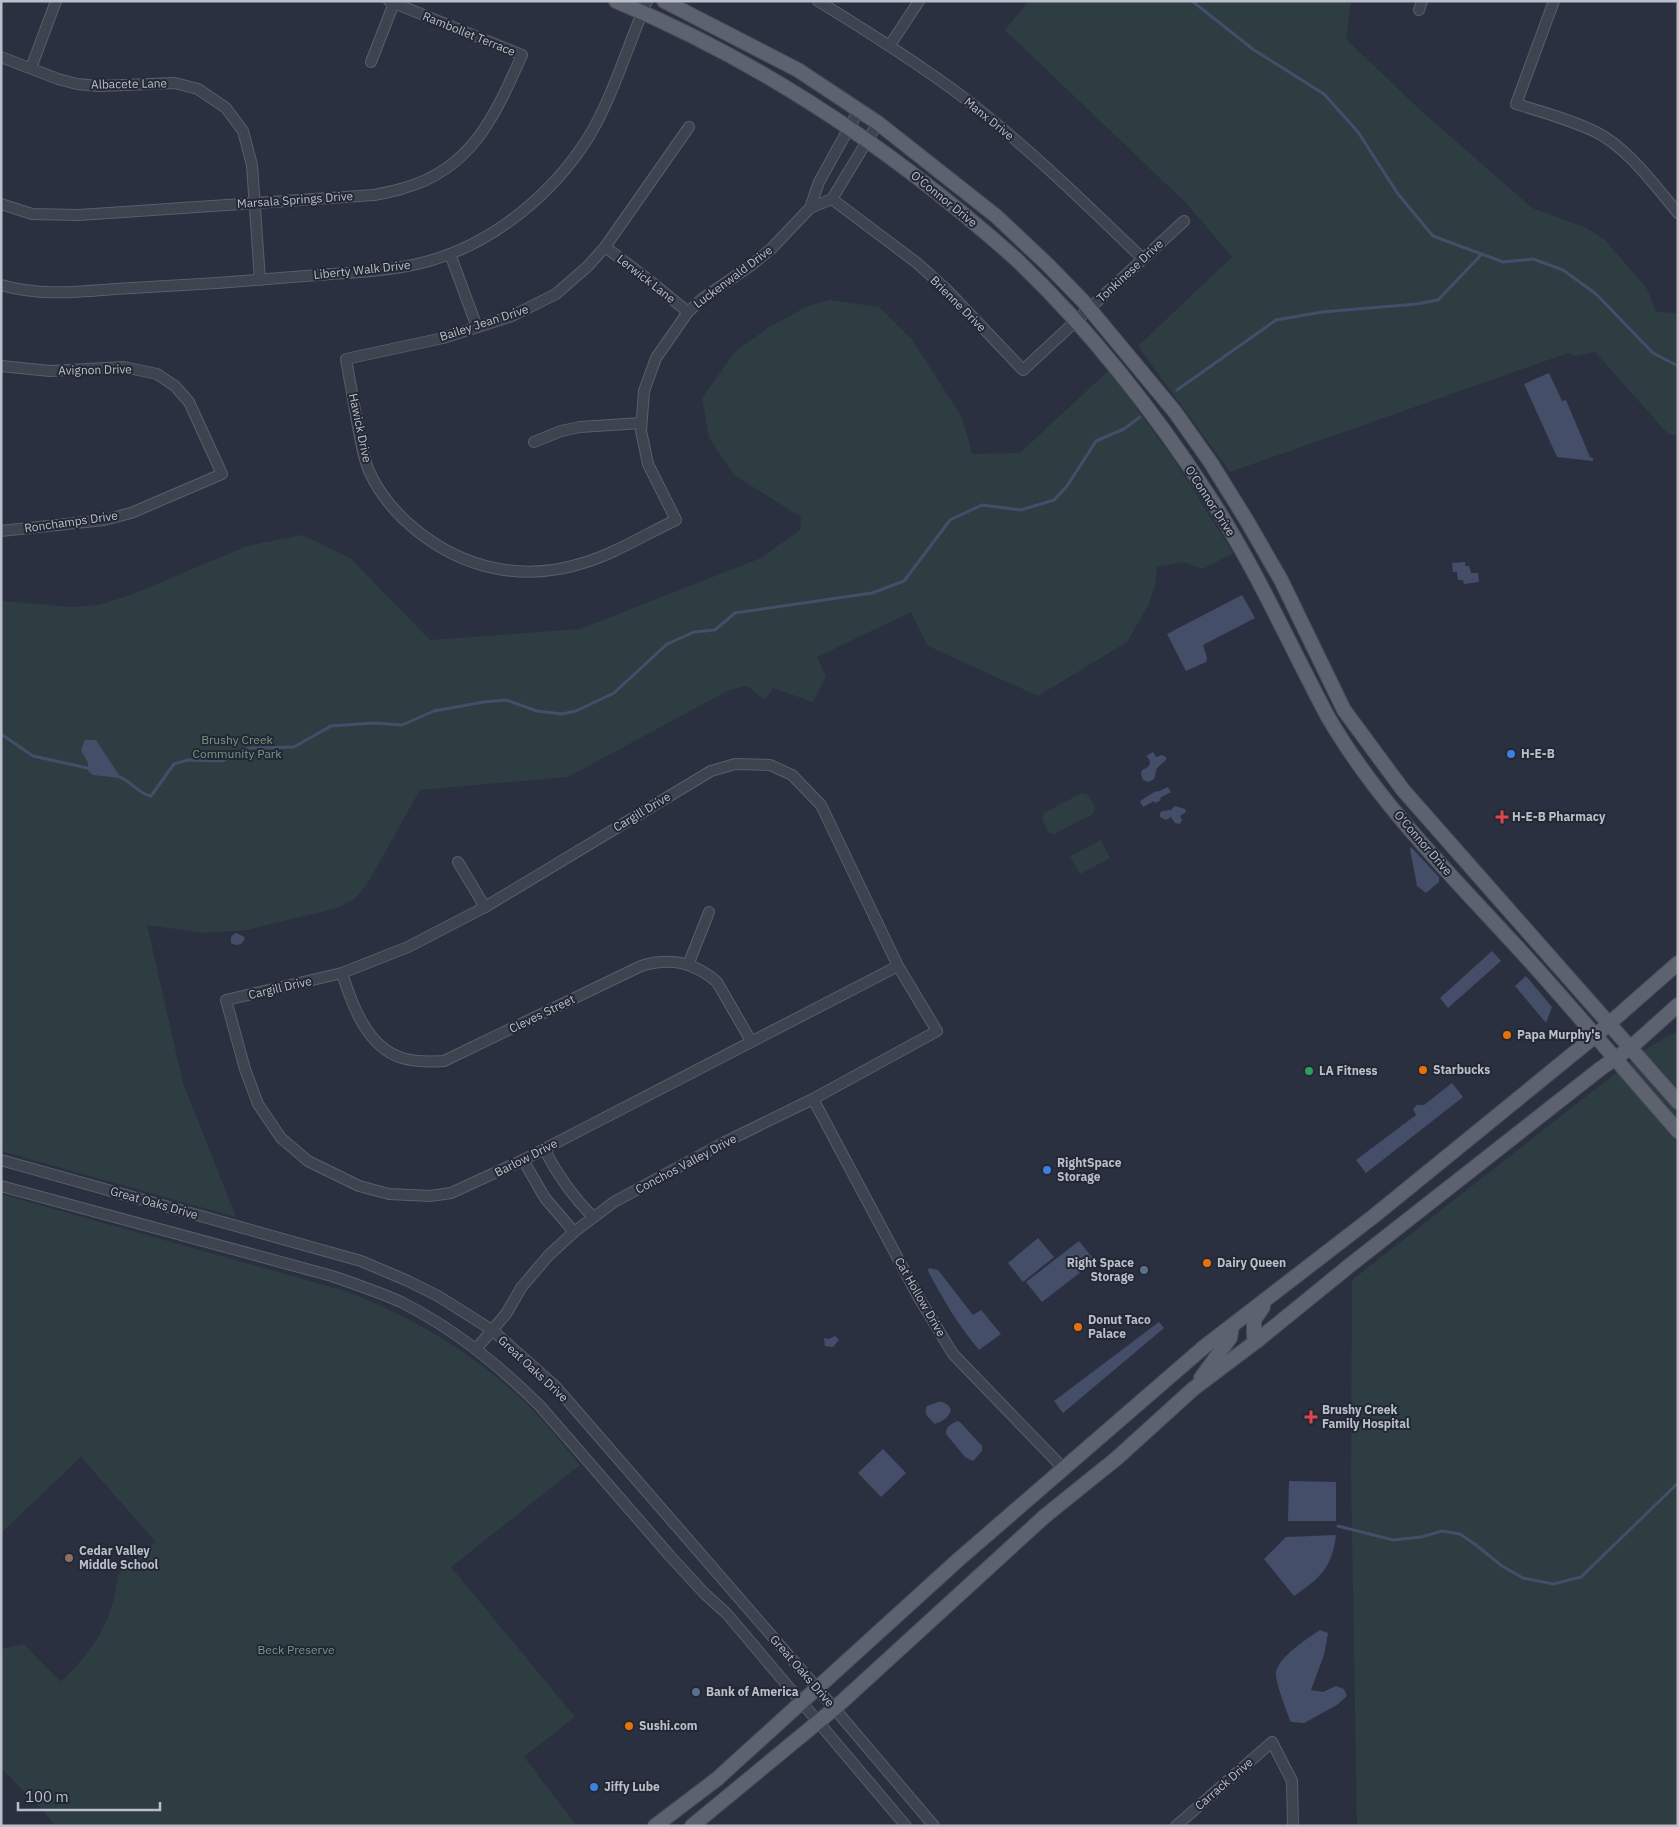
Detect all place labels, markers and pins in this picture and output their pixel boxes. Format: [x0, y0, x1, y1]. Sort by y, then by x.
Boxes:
place label: H-E-B [1521, 746, 1555, 761]
marker: H-E-B [1505, 748, 1517, 760]
place label: H-E-B Pharmacy [1512, 809, 1606, 824]
marker: H-E-B Pharmacy [1496, 811, 1508, 823]
place label: Papa Murphy's [1517, 1027, 1601, 1042]
marker: Papa Murphy's [1501, 1029, 1513, 1041]
place label: Starbucks [1433, 1062, 1490, 1077]
place label: LA Fitness [1319, 1063, 1378, 1078]
marker: Starbucks [1417, 1064, 1429, 1076]
marker: LA Fitness [1303, 1065, 1315, 1077]
place label: RightSpace Storage [1057, 1155, 1122, 1184]
marker: RightSpace Storage [1041, 1164, 1053, 1176]
place label: Right Space Storage [1067, 1255, 1134, 1284]
place label: Dairy Queen [1217, 1255, 1286, 1270]
marker: Dairy Queen [1201, 1257, 1213, 1269]
marker: Right Space Storage [1138, 1264, 1150, 1276]
place label: Donut Taco Palace [1088, 1312, 1151, 1341]
marker: Donut Taco Palace [1072, 1321, 1084, 1333]
place label: Brushy Creek Family Hospital [1322, 1402, 1410, 1431]
marker: Brushy Creek Family Hospital [1304, 1410, 1318, 1424]
place label: Cedar Valley Middle School [79, 1543, 158, 1572]
marker: Cedar Valley Middle School [63, 1552, 75, 1564]
place label: Bank of America [706, 1684, 799, 1699]
marker: Bank of America [690, 1686, 702, 1698]
place label: Sushi.com [639, 1718, 697, 1733]
marker: Sushi.com [623, 1720, 635, 1732]
place label: Jiffy Lube [604, 1779, 660, 1794]
marker: Jiffy Lube [588, 1781, 600, 1793]

